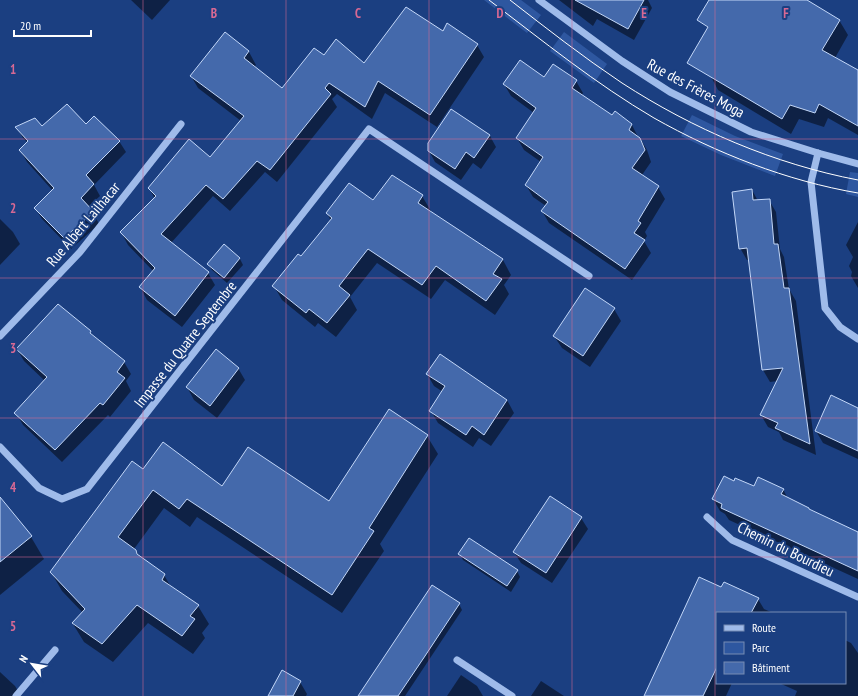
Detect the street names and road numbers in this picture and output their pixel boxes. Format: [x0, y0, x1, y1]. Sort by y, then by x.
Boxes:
street label: Rue des Frères Moga [644, 54, 748, 122]
street label: Rue Albert Lailhacar [42, 177, 124, 270]
street label: Impasse du Quatre Septembre [130, 277, 240, 411]
street label: Chemin du Bourdieu [735, 517, 837, 581]

